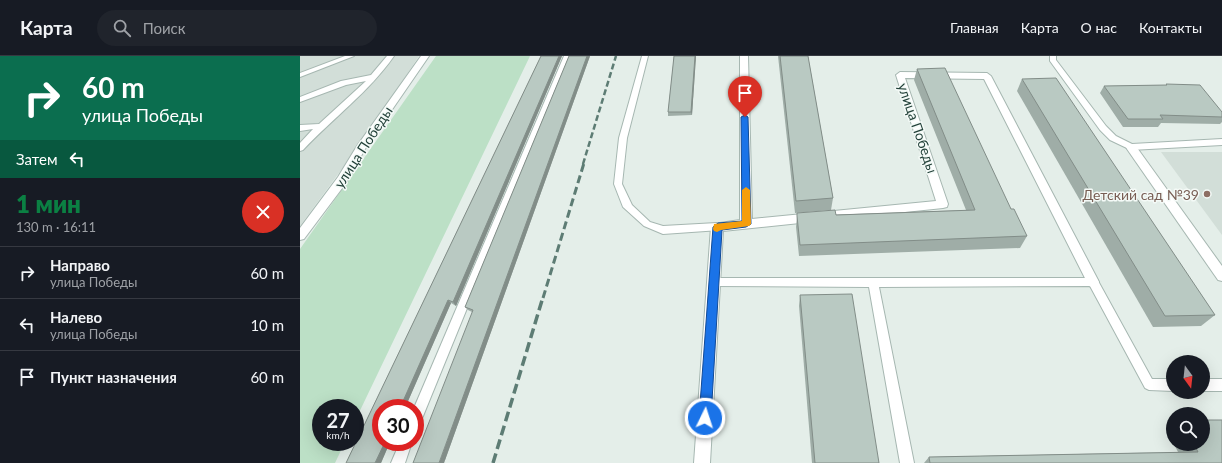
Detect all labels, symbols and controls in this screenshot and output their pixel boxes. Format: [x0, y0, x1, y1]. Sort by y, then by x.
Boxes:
search box [97, 10, 377, 46]
text: Карта [20, 16, 73, 39]
icon: search [111, 17, 133, 39]
text: Поиск [143, 19, 186, 37]
text: Главная [950, 19, 999, 36]
text: Карта [1021, 19, 1059, 36]
text: О нас [1081, 19, 1117, 36]
text: Контакты [1139, 19, 1202, 36]
text: 60 m [82, 70, 145, 104]
icon: right [16, 72, 68, 124]
pin [728, 76, 762, 117]
street label: улица Победы [895, 81, 941, 175]
icon: arrive [734, 82, 756, 104]
street label: улица Победы [330, 103, 396, 191]
text: улица Победы [82, 104, 203, 126]
icon: left [66, 148, 88, 170]
text: Затем [16, 150, 58, 168]
place label: Детский сад №39 [1082, 186, 1199, 203]
text: 1 мин [16, 189, 81, 218]
marker: Детский сад №39 [1202, 189, 1212, 199]
button: close [242, 191, 284, 233]
text: 130 m · 16:11 [16, 219, 96, 235]
text: Направо [50, 256, 110, 274]
icon: right [16, 262, 38, 284]
text: 60 m [250, 264, 284, 282]
text: улица Победы [50, 274, 137, 290]
text: Налево [50, 308, 102, 326]
icon: left [16, 314, 38, 336]
text: 10 m [250, 316, 284, 334]
text: улица Победы [50, 326, 137, 342]
north arrow [1166, 355, 1210, 399]
map controls [1166, 355, 1210, 451]
icon: arrive [16, 366, 38, 388]
text: Пункт назначения [50, 368, 177, 386]
text: 60 m [250, 368, 284, 386]
position arrow [684, 397, 726, 439]
speed limit sign: 30 [372, 399, 424, 451]
button: search [1166, 407, 1210, 451]
text: 27 [326, 408, 350, 432]
text: km/h [326, 429, 350, 441]

